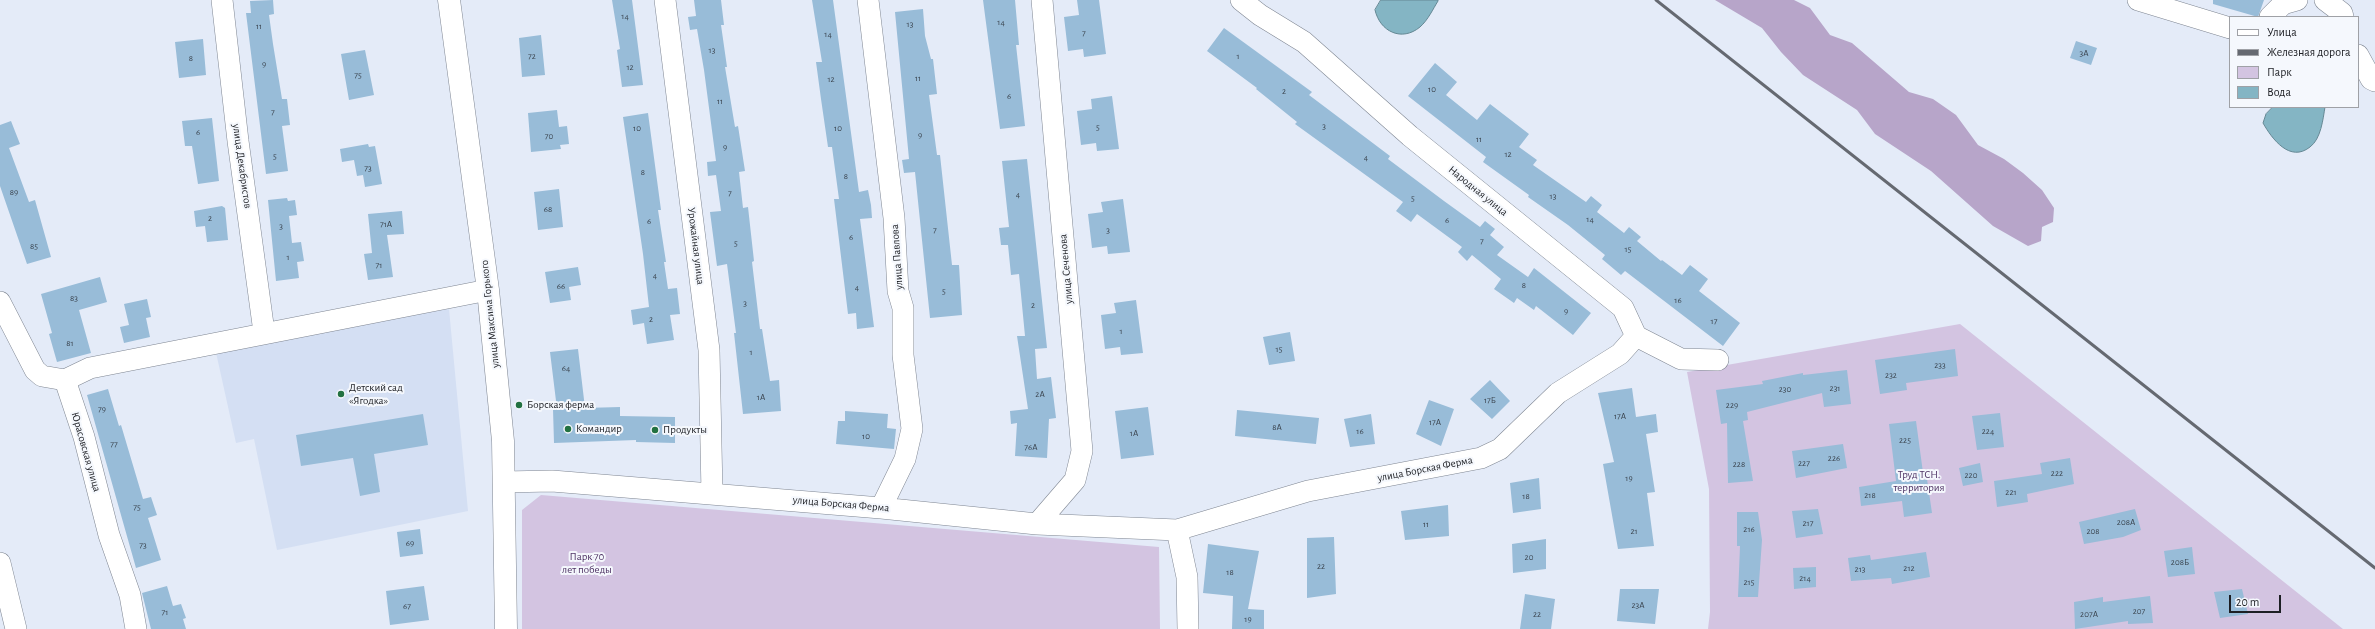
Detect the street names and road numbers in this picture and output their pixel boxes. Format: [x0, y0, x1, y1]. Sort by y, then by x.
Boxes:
street label: улица Декабристов [230, 123, 254, 209]
street label: Народная улица [1446, 163, 1510, 219]
street label: Урожайная улица [685, 207, 707, 285]
street label: улица Павлова [888, 224, 906, 290]
street label: улица Сеченова [1056, 233, 1076, 305]
street label: улица Максима Горького [478, 259, 502, 369]
street label: Юрасовская улица [68, 411, 104, 493]
street label: улица Борская Ферма [1376, 453, 1474, 485]
street label: улица Борская Ферма [792, 493, 890, 515]

